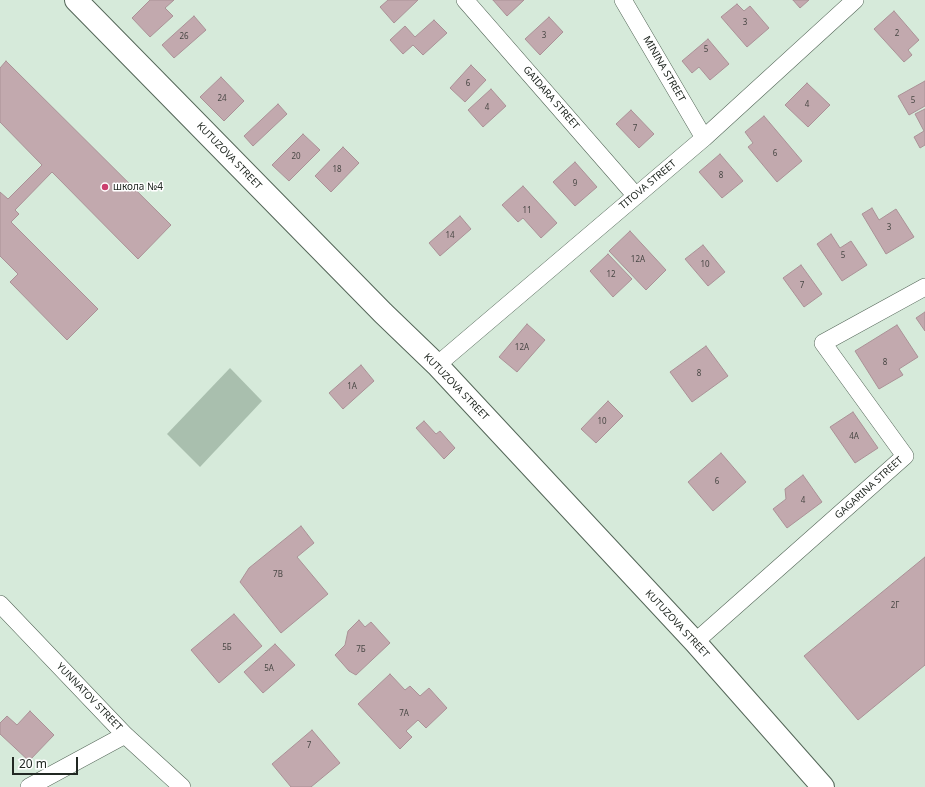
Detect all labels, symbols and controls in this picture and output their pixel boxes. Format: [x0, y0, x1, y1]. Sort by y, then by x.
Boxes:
house number: 3 [743, 18, 747, 28]
house number: 2 [895, 29, 899, 39]
house number: 3 [542, 31, 546, 41]
house number: 26 [179, 32, 189, 42]
street label: MININA STREET [640, 34, 688, 104]
house number: 5 [704, 45, 708, 55]
street label: GAIDARA STREET [520, 64, 582, 132]
house number: 6 [466, 79, 470, 89]
house number: 24 [217, 94, 227, 104]
house number: 5 [911, 96, 915, 106]
house number: 4 [805, 100, 809, 110]
house number: 4 [485, 103, 489, 113]
street label: KUTUZOVA STREET [194, 120, 264, 192]
house number: 7 [633, 124, 637, 134]
house number: 6 [773, 149, 777, 159]
house number: 20 [291, 152, 301, 162]
street label: TITOVA STREET [617, 158, 679, 212]
house number: 18 [332, 165, 342, 175]
house number: 8 [719, 171, 723, 181]
house number: 9 [573, 179, 577, 189]
place label: школа №4 [113, 181, 163, 193]
marker: школа №4 [100, 182, 110, 192]
house number: 11 [522, 206, 532, 216]
house number: 3 [887, 223, 891, 233]
house number: 14 [445, 231, 455, 241]
house number: 5 [841, 251, 845, 261]
house number: 12А [631, 255, 645, 265]
house number: 10 [700, 260, 710, 270]
house number: 12 [606, 270, 616, 280]
house number: 7 [800, 281, 804, 291]
house number: 12А [515, 343, 529, 353]
street label: KUTUZOVA STREET [421, 351, 491, 423]
house number: 8 [883, 358, 887, 368]
house number: 8 [697, 369, 701, 379]
house number: 1А [347, 382, 357, 392]
house number: 10 [597, 417, 607, 427]
house number: 4А [849, 432, 859, 442]
street label: GAGARINA STREET [833, 454, 905, 522]
house number: 6 [715, 477, 719, 487]
house number: 4 [801, 496, 805, 506]
house number: 7В [273, 570, 283, 580]
street label: KUTUZOVA STREET [643, 588, 711, 660]
house number: 2Г [891, 601, 899, 611]
house number: 5Б [222, 643, 232, 653]
house number: 7Б [356, 645, 366, 655]
street label: YUNNATOV STREET [54, 661, 124, 733]
house number: 5А [264, 664, 274, 674]
house number: 7А [399, 709, 409, 719]
house number: 7 [307, 741, 311, 751]
scale bar [14, 749, 80, 775]
text: 20 m [19, 755, 47, 772]

